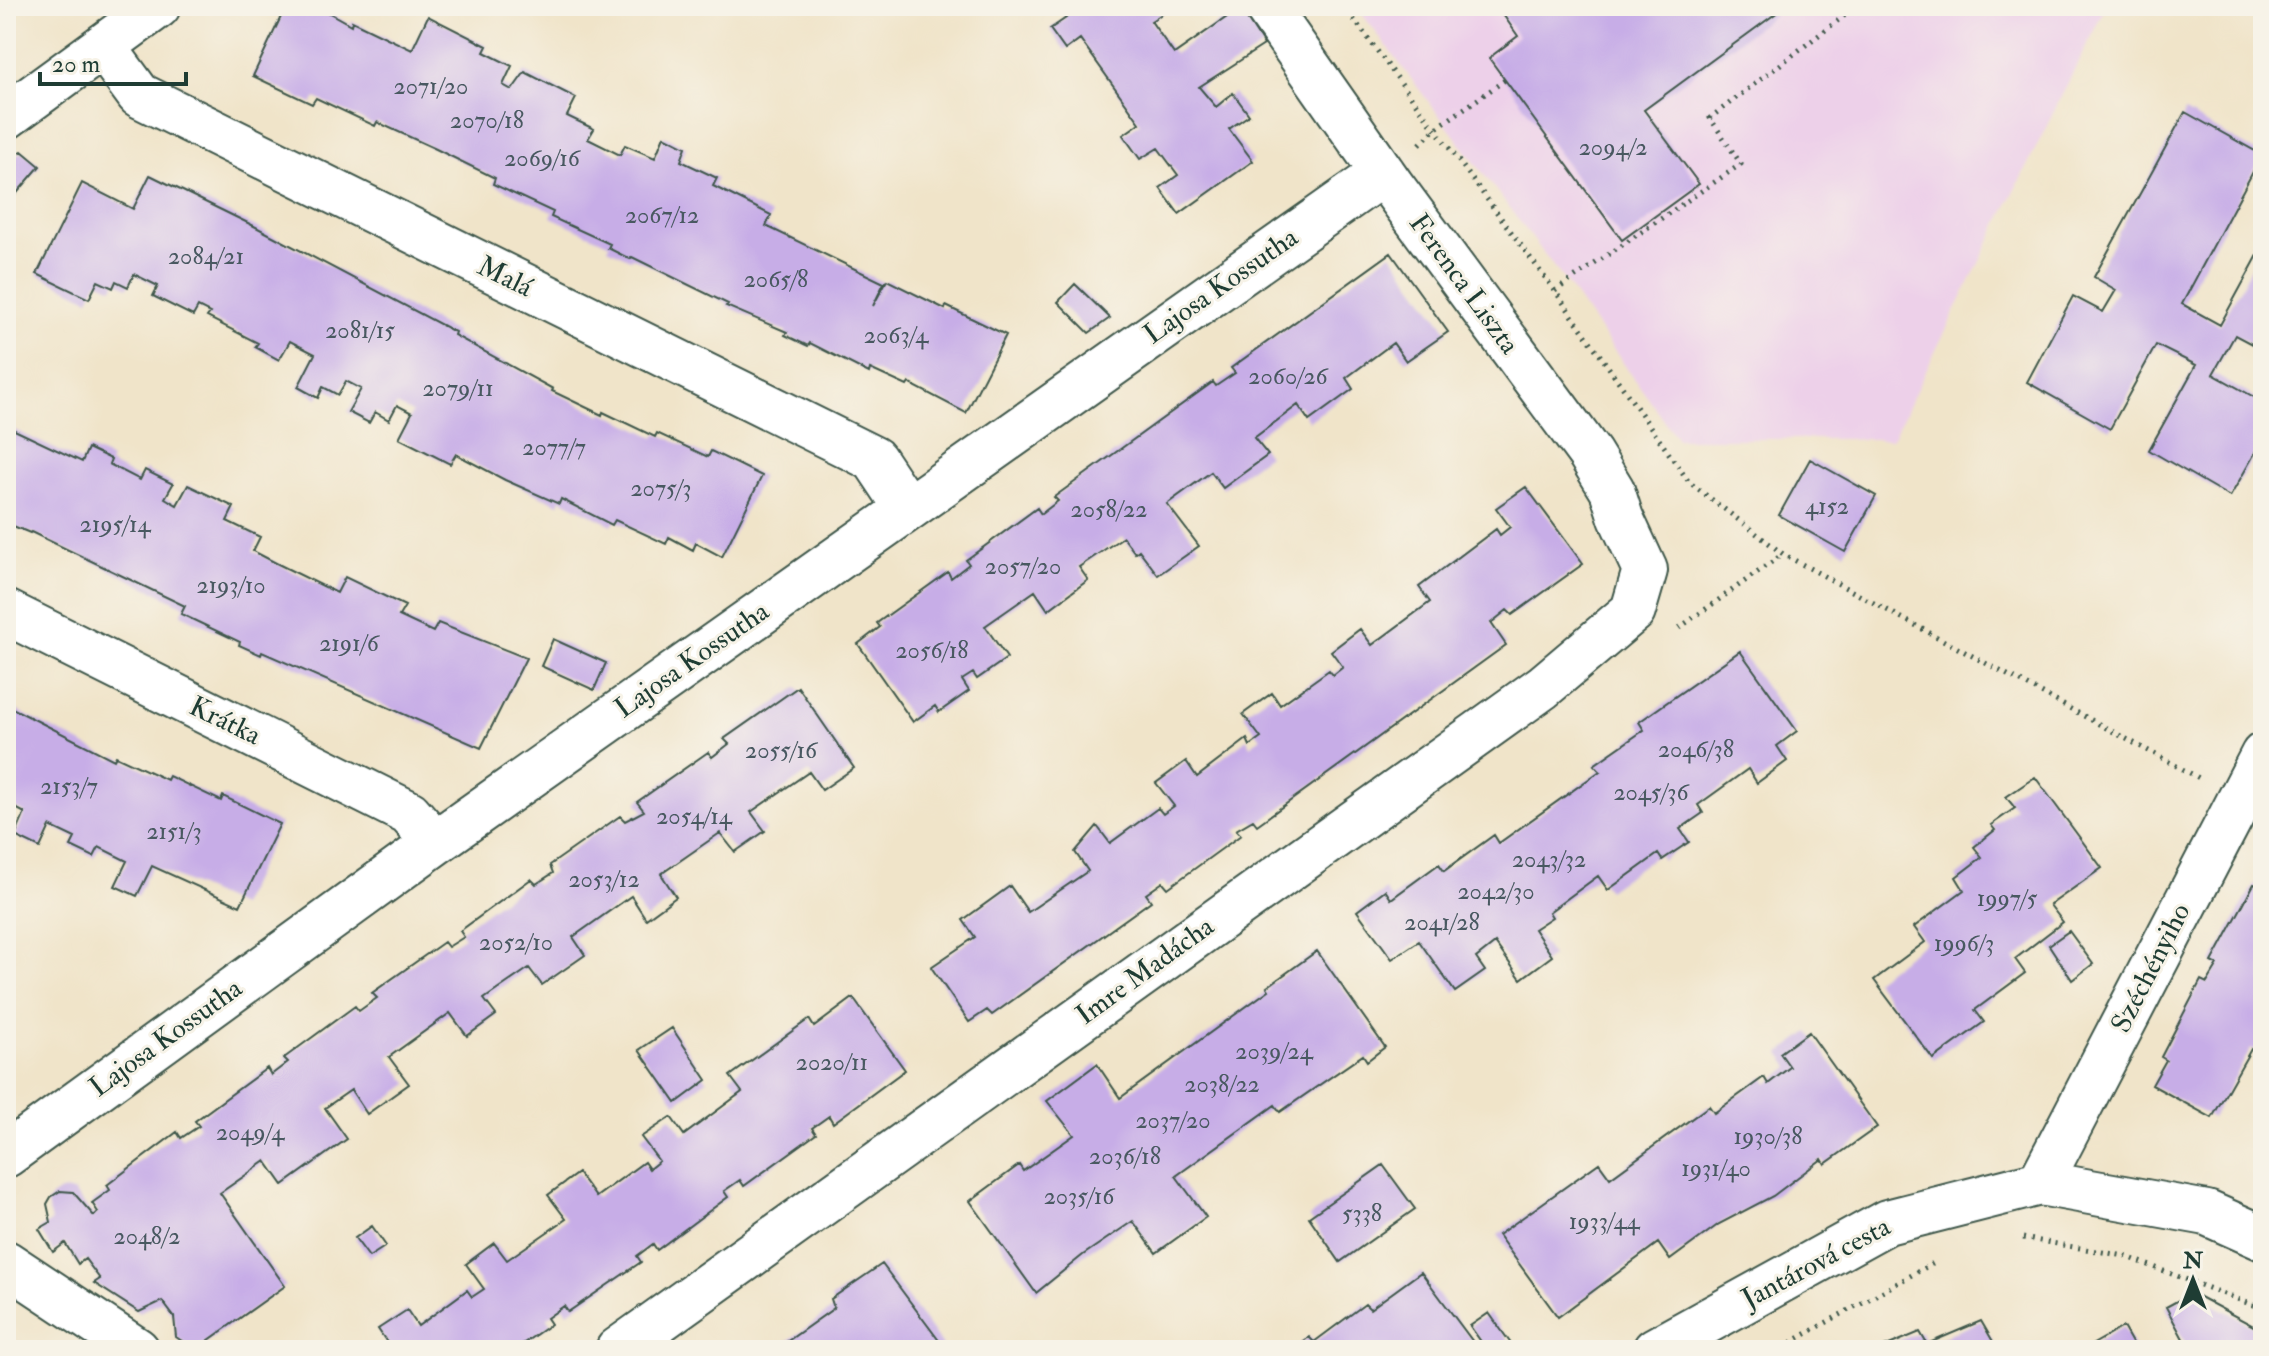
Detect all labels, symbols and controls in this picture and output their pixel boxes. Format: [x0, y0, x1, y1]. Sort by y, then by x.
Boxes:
scale bar [40, 36, 186, 86]
text: 20 m [52, 49, 101, 80]
house number: 2071/20 [394, 71, 468, 102]
house number: 2070/18 [450, 105, 524, 136]
house number: 2094/2 [1579, 132, 1647, 163]
house number: 2069/16 [504, 143, 582, 174]
house number: 2067/12 [625, 200, 699, 231]
street label: Ferenca Liszta [1401, 207, 1527, 361]
street label: Lajosa Kossutha [1137, 220, 1305, 352]
house number: 2084/21 [168, 241, 244, 272]
street label: Malá [472, 249, 539, 305]
house number: 2065/8 [744, 264, 808, 295]
house number: 2081/15 [325, 315, 395, 346]
house number: 2063/4 [864, 320, 929, 351]
house number: 2060/26 [1248, 361, 1330, 392]
house number: 2079/11 [422, 373, 494, 404]
house number: 2077/7 [522, 432, 586, 463]
house number: 2075/3 [630, 473, 692, 504]
house number: 4152 [1805, 491, 1849, 522]
house number: 2058/22 [1071, 494, 1147, 525]
house number: 2195/14 [80, 509, 152, 540]
house number: 2057/20 [985, 551, 1061, 582]
house number: 2193/10 [196, 570, 266, 601]
street label: Lajosa Kossutha [608, 594, 776, 726]
house number: 2191/6 [319, 628, 381, 659]
house number: 2056/18 [895, 635, 969, 666]
street label: Krátka [184, 689, 267, 753]
house number: 2046/38 [1658, 734, 1734, 765]
house number: 2055/16 [745, 735, 819, 766]
house number: 2153/7 [40, 771, 98, 802]
house number: 2045/36 [1613, 777, 1690, 808]
house number: 2054/14 [656, 801, 733, 832]
house number: 2151/3 [146, 816, 202, 847]
house number: 2043/32 [1512, 844, 1586, 875]
house number: 2053/12 [568, 864, 640, 895]
house number: 2042/30 [1457, 876, 1535, 907]
house number: 1997/5 [1977, 883, 2038, 914]
street label: Széchényiho [2104, 897, 2198, 1039]
house number: 2041/28 [1404, 907, 1480, 938]
street label: Imre Madácha [1069, 909, 1221, 1033]
house number: 2052/10 [479, 927, 553, 958]
house number: 1996/3 [1934, 928, 1994, 959]
street label: Lajosa Kossutha [83, 971, 250, 1105]
house number: 2039/24 [1235, 1036, 1314, 1067]
house number: 2020/11 [796, 1047, 868, 1078]
house number: 2038/22 [1184, 1069, 1260, 1100]
house number: 2037/20 [1135, 1105, 1211, 1136]
house number: 2049/4 [216, 1117, 285, 1148]
house number: 1930/38 [1734, 1121, 1803, 1152]
house number: 2036/18 [1089, 1141, 1161, 1172]
house number: 1931/40 [1681, 1153, 1751, 1184]
house number: 2035/16 [1044, 1181, 1116, 1212]
house number: 5338 [1342, 1198, 1382, 1229]
house number: 1933/44 [1569, 1206, 1640, 1237]
street label: Jantárová cesta [1735, 1209, 1897, 1317]
house number: 2048/2 [114, 1221, 180, 1252]
north arrow [2153, 1240, 2233, 1320]
text: N [2182, 1247, 2203, 1275]

